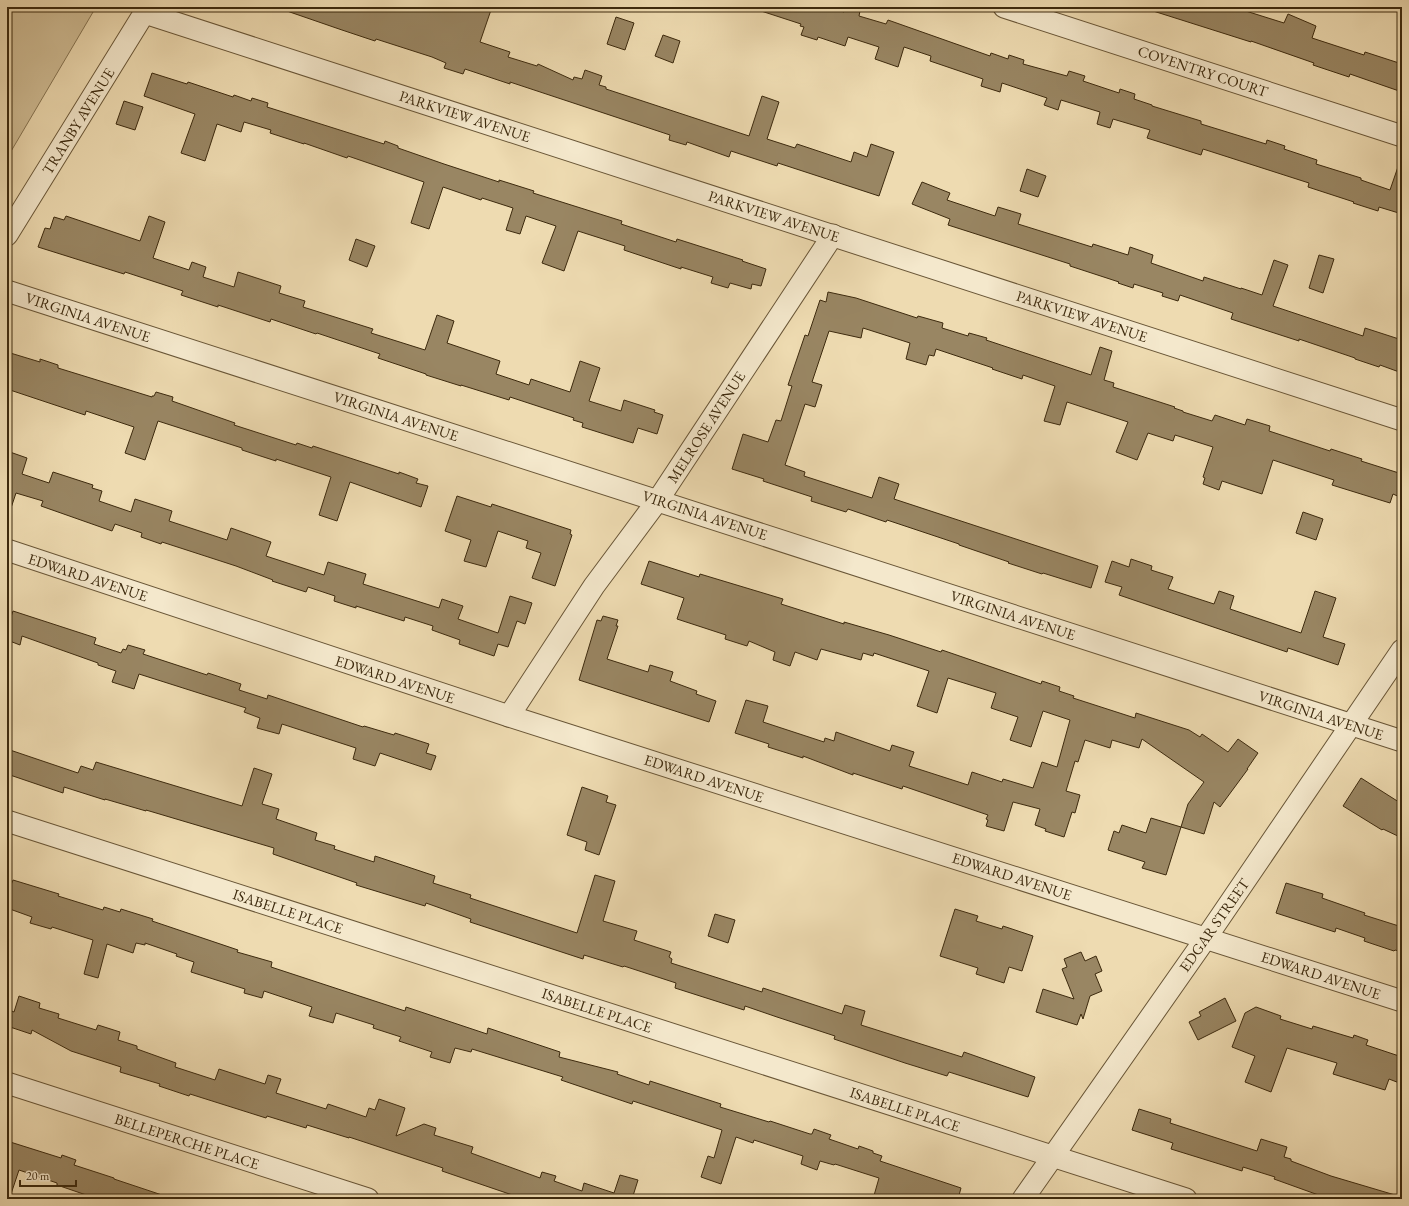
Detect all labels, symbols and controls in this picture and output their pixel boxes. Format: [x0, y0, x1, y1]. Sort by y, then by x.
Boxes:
street label: COVENTRY COURT [1136, 41, 1271, 101]
street label: TRANBY AVENUE [38, 64, 119, 178]
street label: PARKVIEW AVENUE [397, 86, 534, 146]
street label: PARKVIEW AVENUE [706, 186, 843, 246]
street label: PARKVIEW AVENUE [1014, 286, 1151, 346]
street label: VIRGINIA AVENUE [23, 288, 153, 346]
street label: MELROSE AVENUE [663, 367, 750, 486]
street label: VIRGINIA AVENUE [331, 387, 461, 445]
street label: VIRGINIA AVENUE [640, 486, 770, 544]
street label: EDWARD AVENUE [26, 549, 151, 605]
street label: VIRGINIA AVENUE [948, 586, 1078, 644]
street label: EDWARD AVENUE [333, 651, 458, 707]
street label: VIRGINIA AVENUE [1256, 686, 1386, 744]
street label: EDWARD AVENUE [642, 750, 767, 806]
street label: EDWARD AVENUE [950, 848, 1075, 904]
street label: EDGAR STREET [1175, 874, 1254, 975]
street label: ISABELLE PLACE [230, 884, 346, 938]
street label: EDWARD AVENUE [1259, 947, 1384, 1003]
street label: ISABELLE PLACE [539, 983, 655, 1037]
street label: ISABELLE PLACE [847, 1082, 963, 1136]
street label: BELLEPERCHE PLACE [112, 1109, 262, 1174]
scale bar [20, 1162, 76, 1188]
text: 20 m [26, 1168, 50, 1184]

